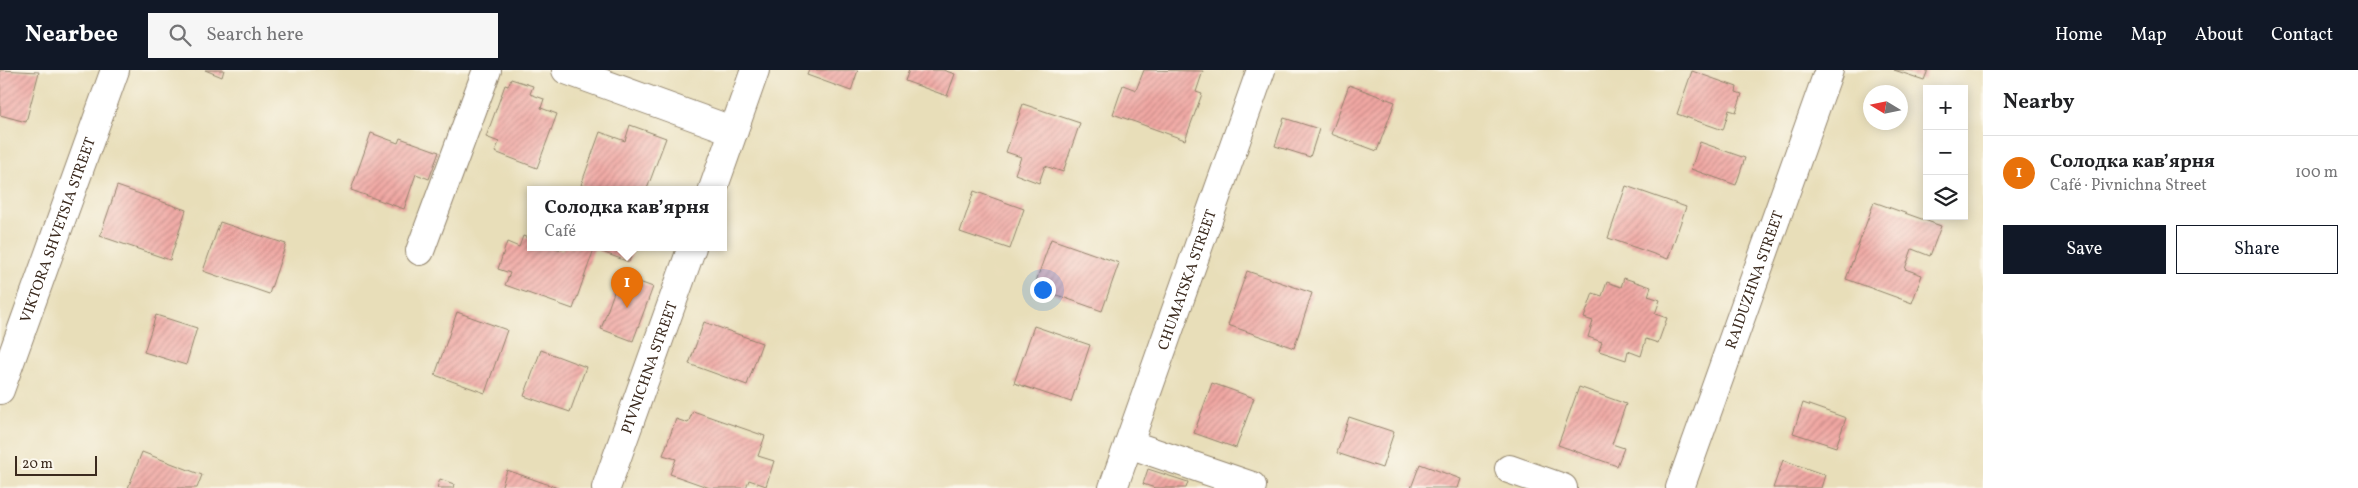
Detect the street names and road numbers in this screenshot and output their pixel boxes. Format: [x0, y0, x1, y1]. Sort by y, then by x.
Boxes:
street label: VIKTORA SHVETSIA STREET [16, 135, 102, 326]
street label: CHUMATSKA STREET [1154, 207, 1223, 353]
street label: RAIDUZHNA STREET [1721, 208, 1790, 352]
street label: PIVNICHNA STREET [617, 299, 684, 437]

